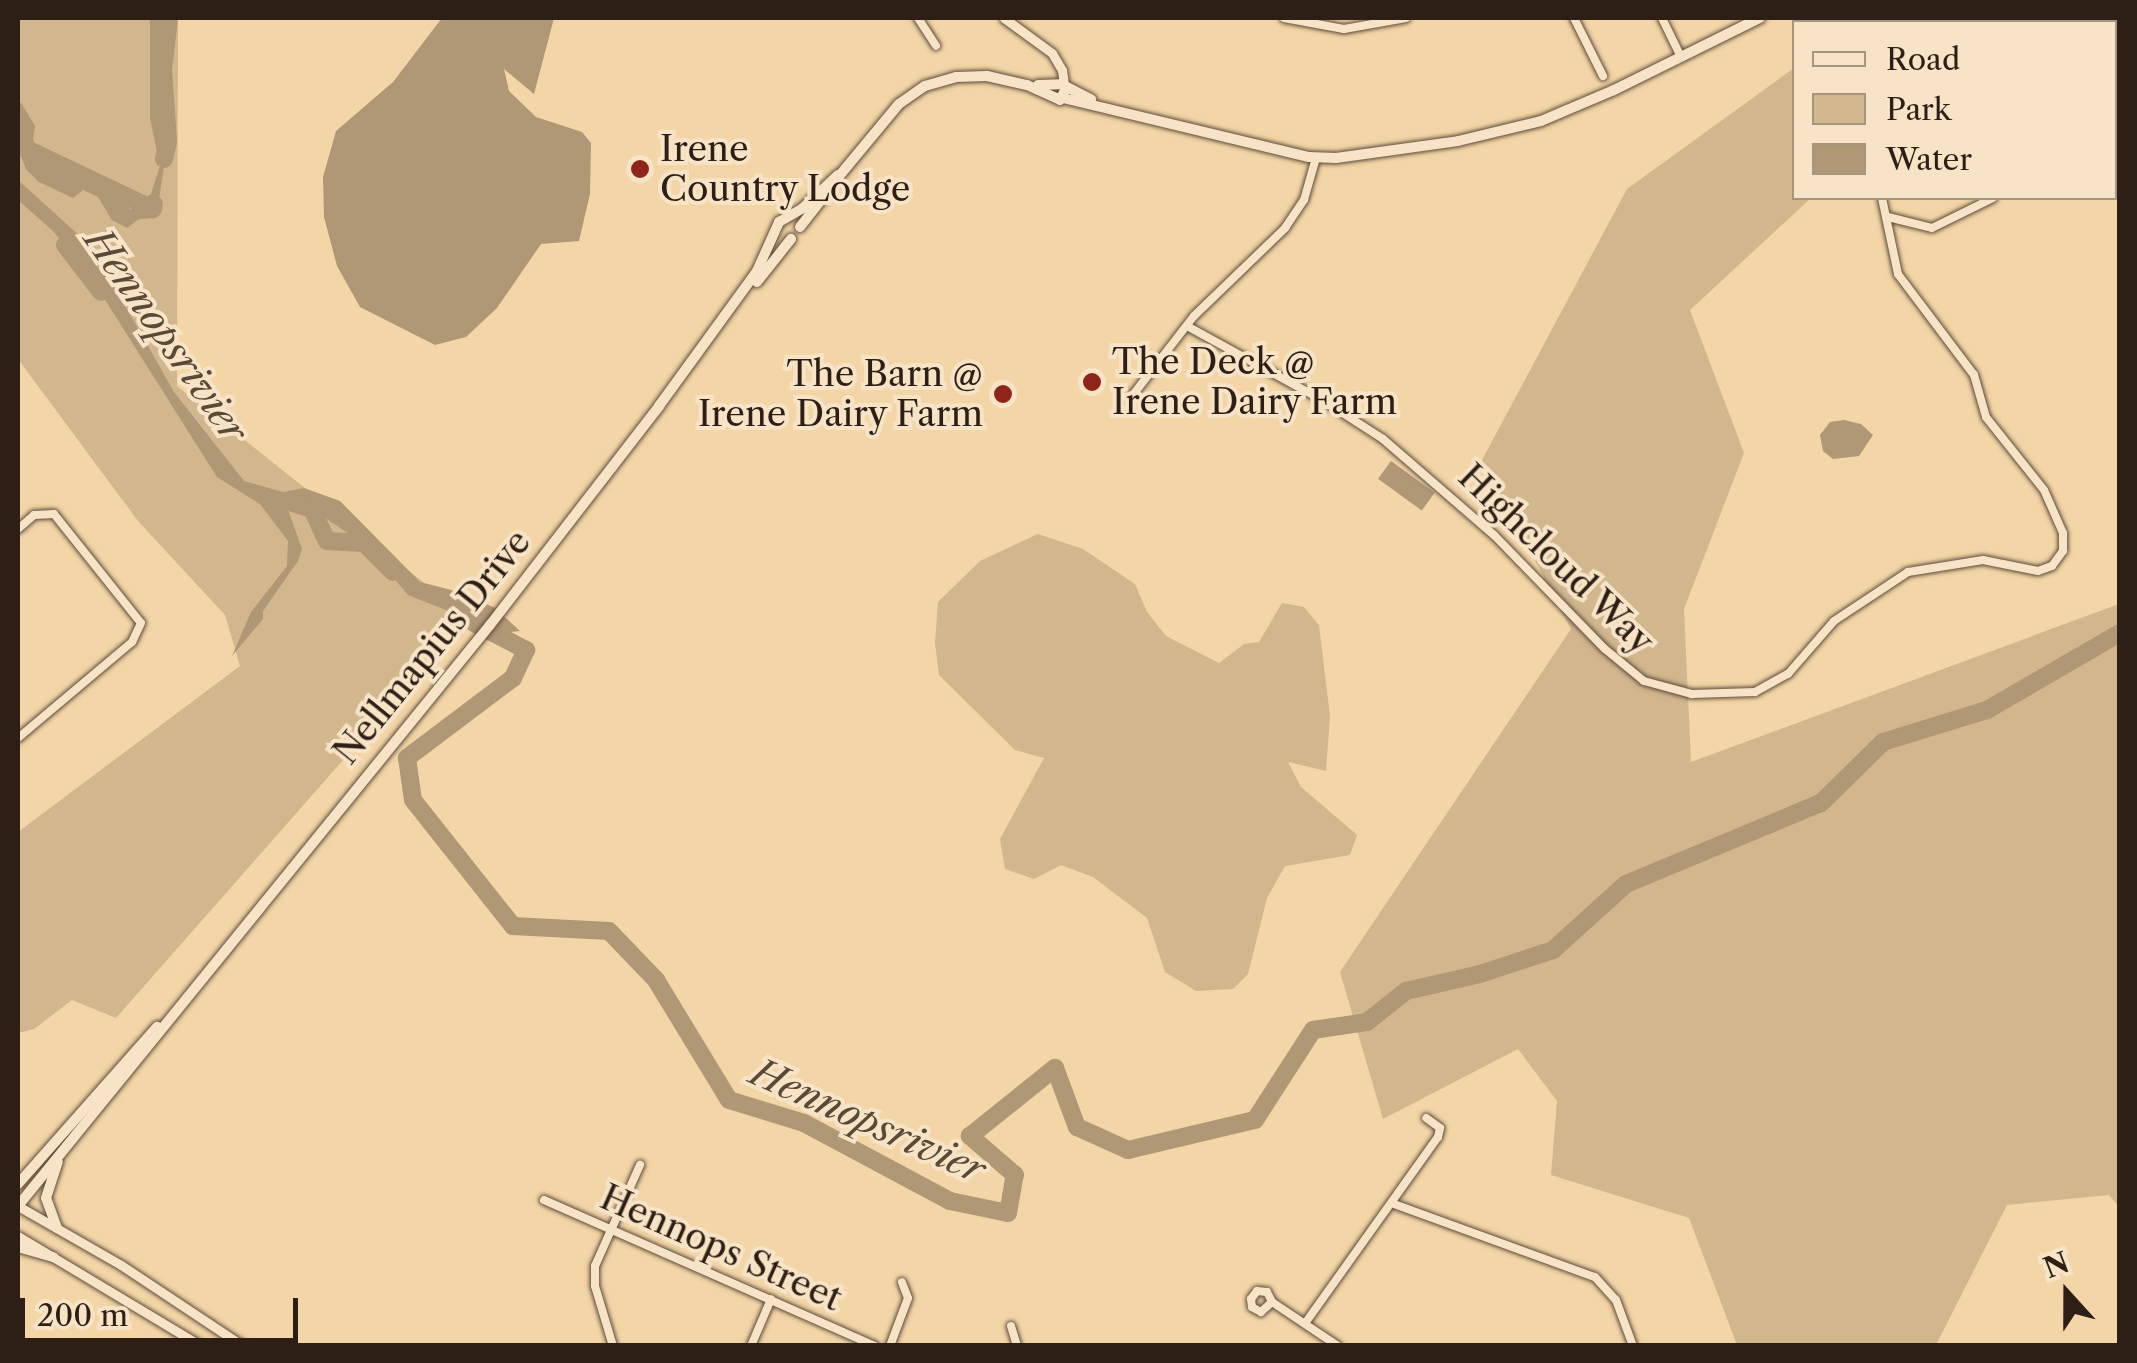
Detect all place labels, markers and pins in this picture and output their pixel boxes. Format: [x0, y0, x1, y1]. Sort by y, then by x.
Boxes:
place label: Irene Country Lodge [660, 128, 911, 210]
marker: Irene Country Lodge [629, 158, 651, 180]
place label: The Deck @ Irene Dairy Farm [1112, 341, 1398, 423]
place label: The Barn @ Irene Dairy Farm [697, 353, 983, 435]
marker: The Deck @ Irene Dairy Farm [1081, 371, 1103, 393]
marker: The Barn @ Irene Dairy Farm [992, 383, 1014, 405]

